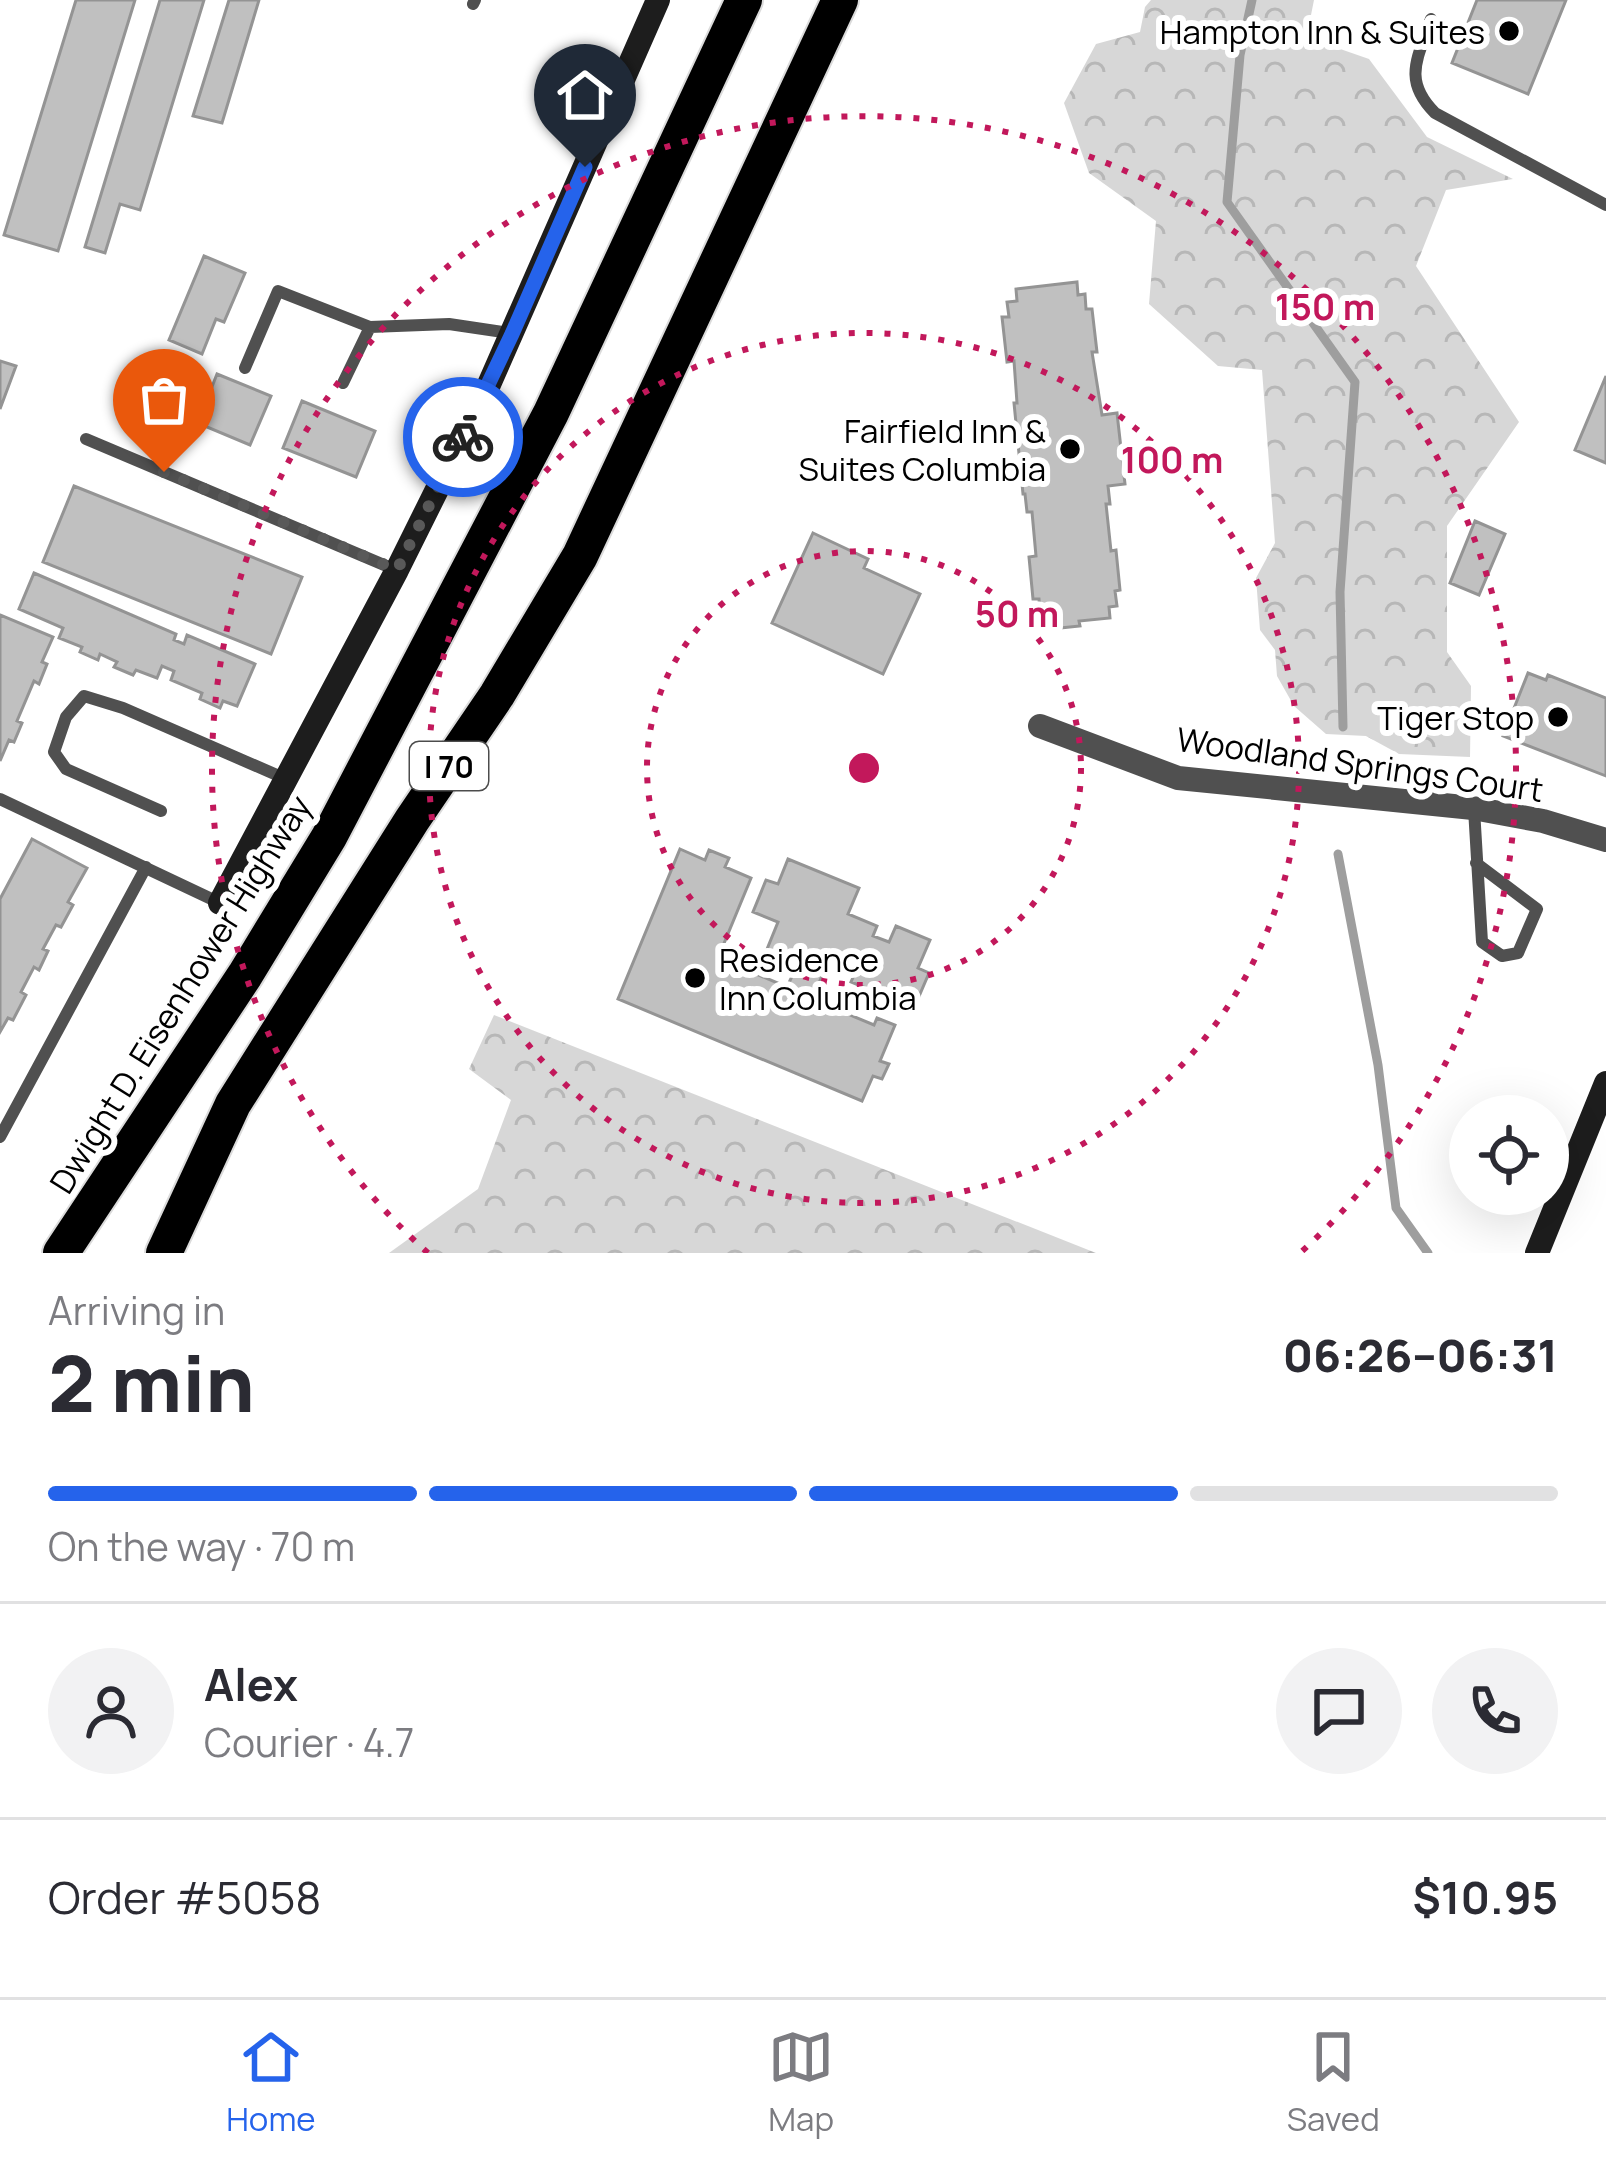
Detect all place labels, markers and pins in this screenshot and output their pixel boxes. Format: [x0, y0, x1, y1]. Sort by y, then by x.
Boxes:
place label: Hampton Inn & Suites [1160, 9, 1485, 54]
marker: Hampton Inn & Suites [1496, 18, 1522, 44]
pin [534, 44, 636, 167]
pin [113, 349, 215, 472]
place label: Fairfield Inn & Suites Columbia [799, 408, 1046, 491]
marker: Fairfield Inn & Suites Columbia [1057, 436, 1083, 462]
place label: Tiger Stop [1377, 695, 1534, 740]
marker: Tiger Stop [1545, 704, 1571, 730]
centre of rings [843, 747, 885, 789]
place label: Residence Inn Columbia [719, 937, 917, 1020]
marker: Residence Inn Columbia [682, 965, 708, 991]

